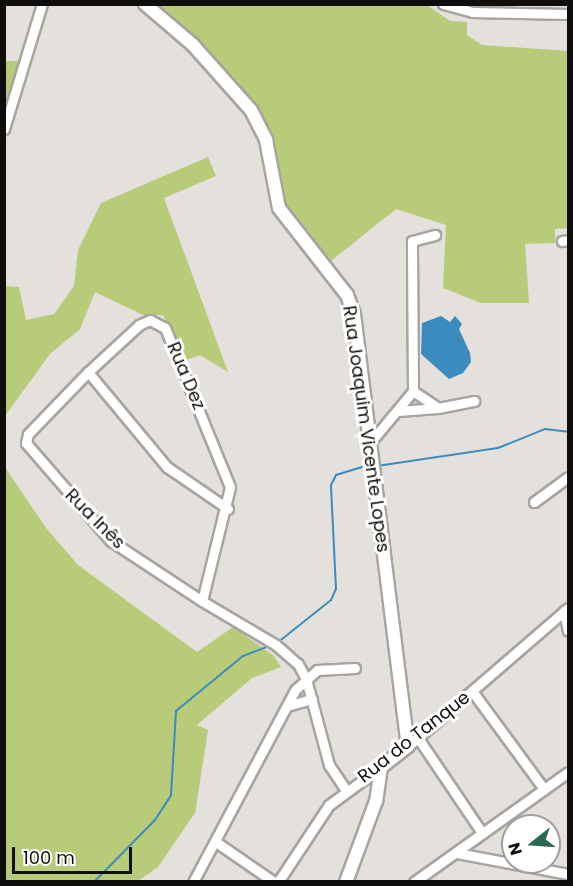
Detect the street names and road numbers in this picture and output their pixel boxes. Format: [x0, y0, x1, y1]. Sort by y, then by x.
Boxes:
street label: Rua Joaquim Vicente Lopes [338, 304, 394, 554]
street label: Rua Dez [162, 339, 210, 413]
street label: Rua Inês [61, 485, 129, 553]
street label: Rua do Tanque [354, 687, 474, 787]

